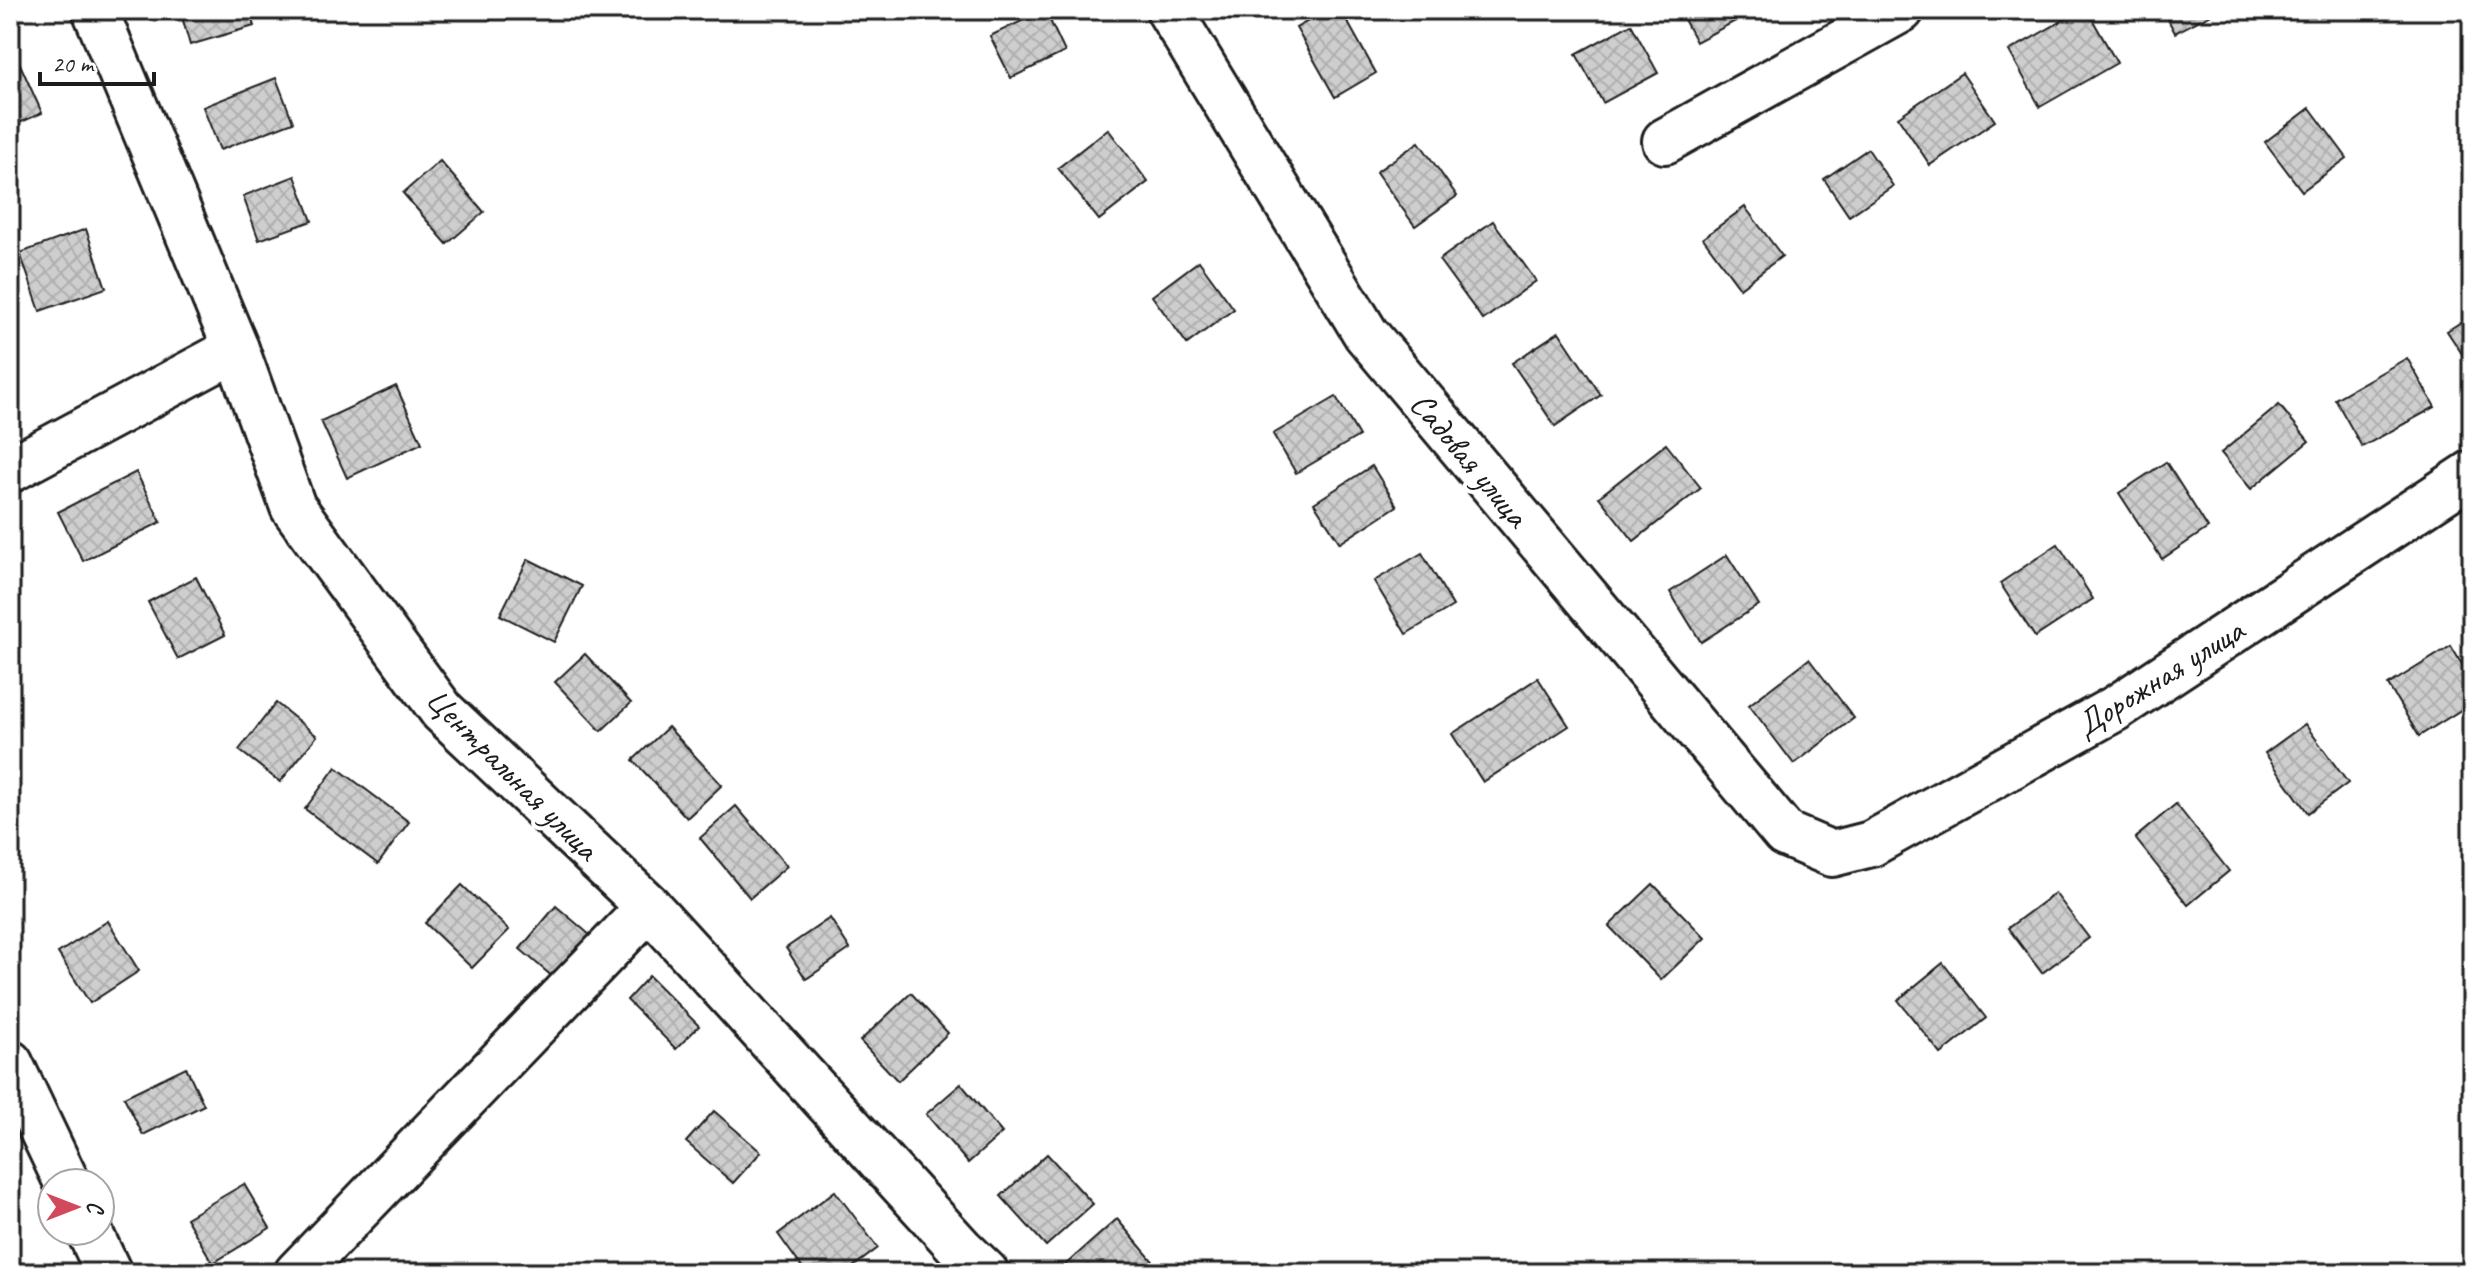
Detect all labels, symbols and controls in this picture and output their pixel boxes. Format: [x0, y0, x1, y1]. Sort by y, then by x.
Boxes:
scale bar [40, 36, 154, 86]
text: 20 m [52, 49, 95, 79]
street label: Садовая улица [1401, 383, 1540, 537]
street label: Дорожная улица [2067, 607, 2253, 746]
street label: Центральная улица [417, 678, 610, 871]
north arrow [36, 1167, 116, 1247]
text: С [81, 1202, 109, 1216]

